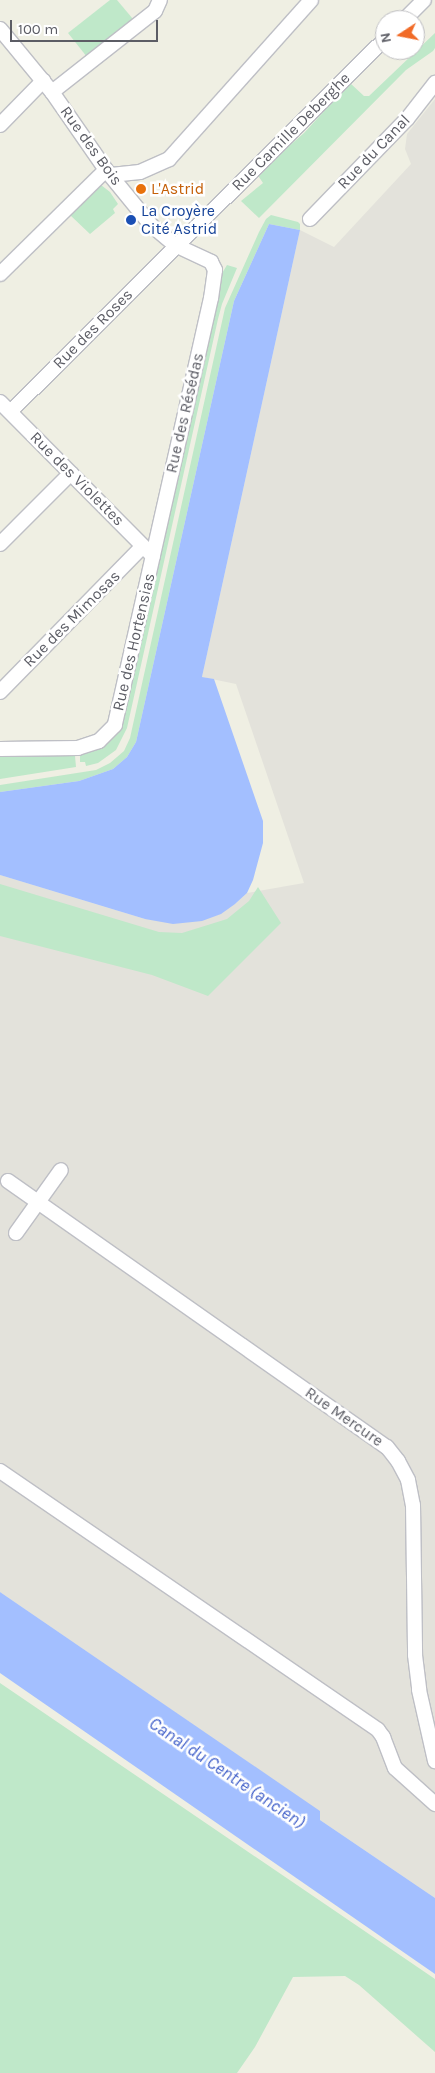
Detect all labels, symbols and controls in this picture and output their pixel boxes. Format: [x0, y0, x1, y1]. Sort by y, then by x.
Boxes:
scale bar [12, 10, 160, 42]
north arrow [375, 10, 425, 60]
text: 100 m [18, 20, 58, 38]
text: N [376, 31, 395, 44]
street label: Rue Camille Deberghe [228, 69, 354, 195]
street label: Rue des Bois [56, 103, 126, 189]
street label: Rue du Canal [334, 111, 414, 193]
place label: L'Astrid [151, 179, 204, 199]
marker: L'Astrid [135, 183, 147, 195]
place label: La Croyère Cité Astrid [141, 201, 217, 239]
marker: La Croyère Cité Astrid [125, 214, 137, 226]
street label: Rue des Roses [49, 285, 137, 373]
street label: Rue des Résédas [162, 351, 208, 475]
street label: Rue des Violettes [26, 428, 128, 530]
street label: Rue des Mimosas [20, 567, 124, 671]
street label: Rue des Hortensias [109, 571, 159, 713]
street label: Rue Mercure [301, 1383, 387, 1451]
water label: Canal du Centre (ancien) [145, 1713, 309, 1833]

